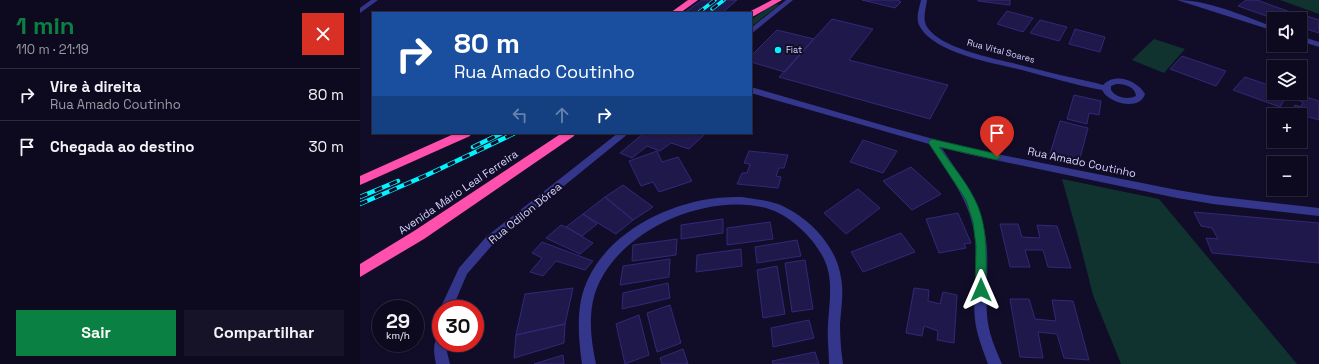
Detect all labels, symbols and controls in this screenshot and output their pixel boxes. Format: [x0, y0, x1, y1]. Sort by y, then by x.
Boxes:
text: 1 min [16, 10, 75, 41]
map controls [1267, 12, 1307, 196]
button: sound [1267, 12, 1307, 52]
button: close [302, 13, 344, 55]
text: 80 m [454, 25, 520, 61]
icon: right [388, 28, 440, 80]
street label: Rua Vital Soares [966, 36, 1036, 66]
text: 110 m · 21:19 [16, 41, 89, 58]
place label: Fiat [786, 44, 802, 56]
marker: Fiat [773, 45, 783, 55]
text: Rua Amado Coutinho [454, 60, 635, 83]
button: layers [1267, 60, 1307, 100]
text: Vire à direita [50, 77, 141, 96]
icon: right [16, 84, 38, 106]
text: 80 m [308, 85, 344, 104]
text: Rua Amado Coutinho [50, 96, 181, 113]
icon: left [509, 104, 531, 126]
icon: ahead [551, 104, 573, 126]
icon: right [593, 104, 615, 126]
button: + [1267, 108, 1307, 148]
pin [980, 116, 1014, 157]
icon: arrive [986, 122, 1008, 144]
icon: arrive [16, 136, 38, 158]
text: Chegada ao destino [50, 137, 194, 156]
text: 30 m [309, 137, 344, 156]
street label: Rua Amado Coutinho [1026, 144, 1138, 180]
street label: Avenida Mário Leal Ferreira [396, 146, 521, 237]
button: − [1267, 156, 1307, 196]
street label: Rua Odilon Dórea [486, 179, 565, 247]
position arrow [960, 269, 1002, 311]
speed limit sign: 30 [432, 300, 484, 352]
text: 29 [386, 308, 410, 334]
button: Sair [16, 310, 176, 356]
button: Compartilhar [184, 310, 344, 356]
text: km/h [386, 329, 410, 342]

